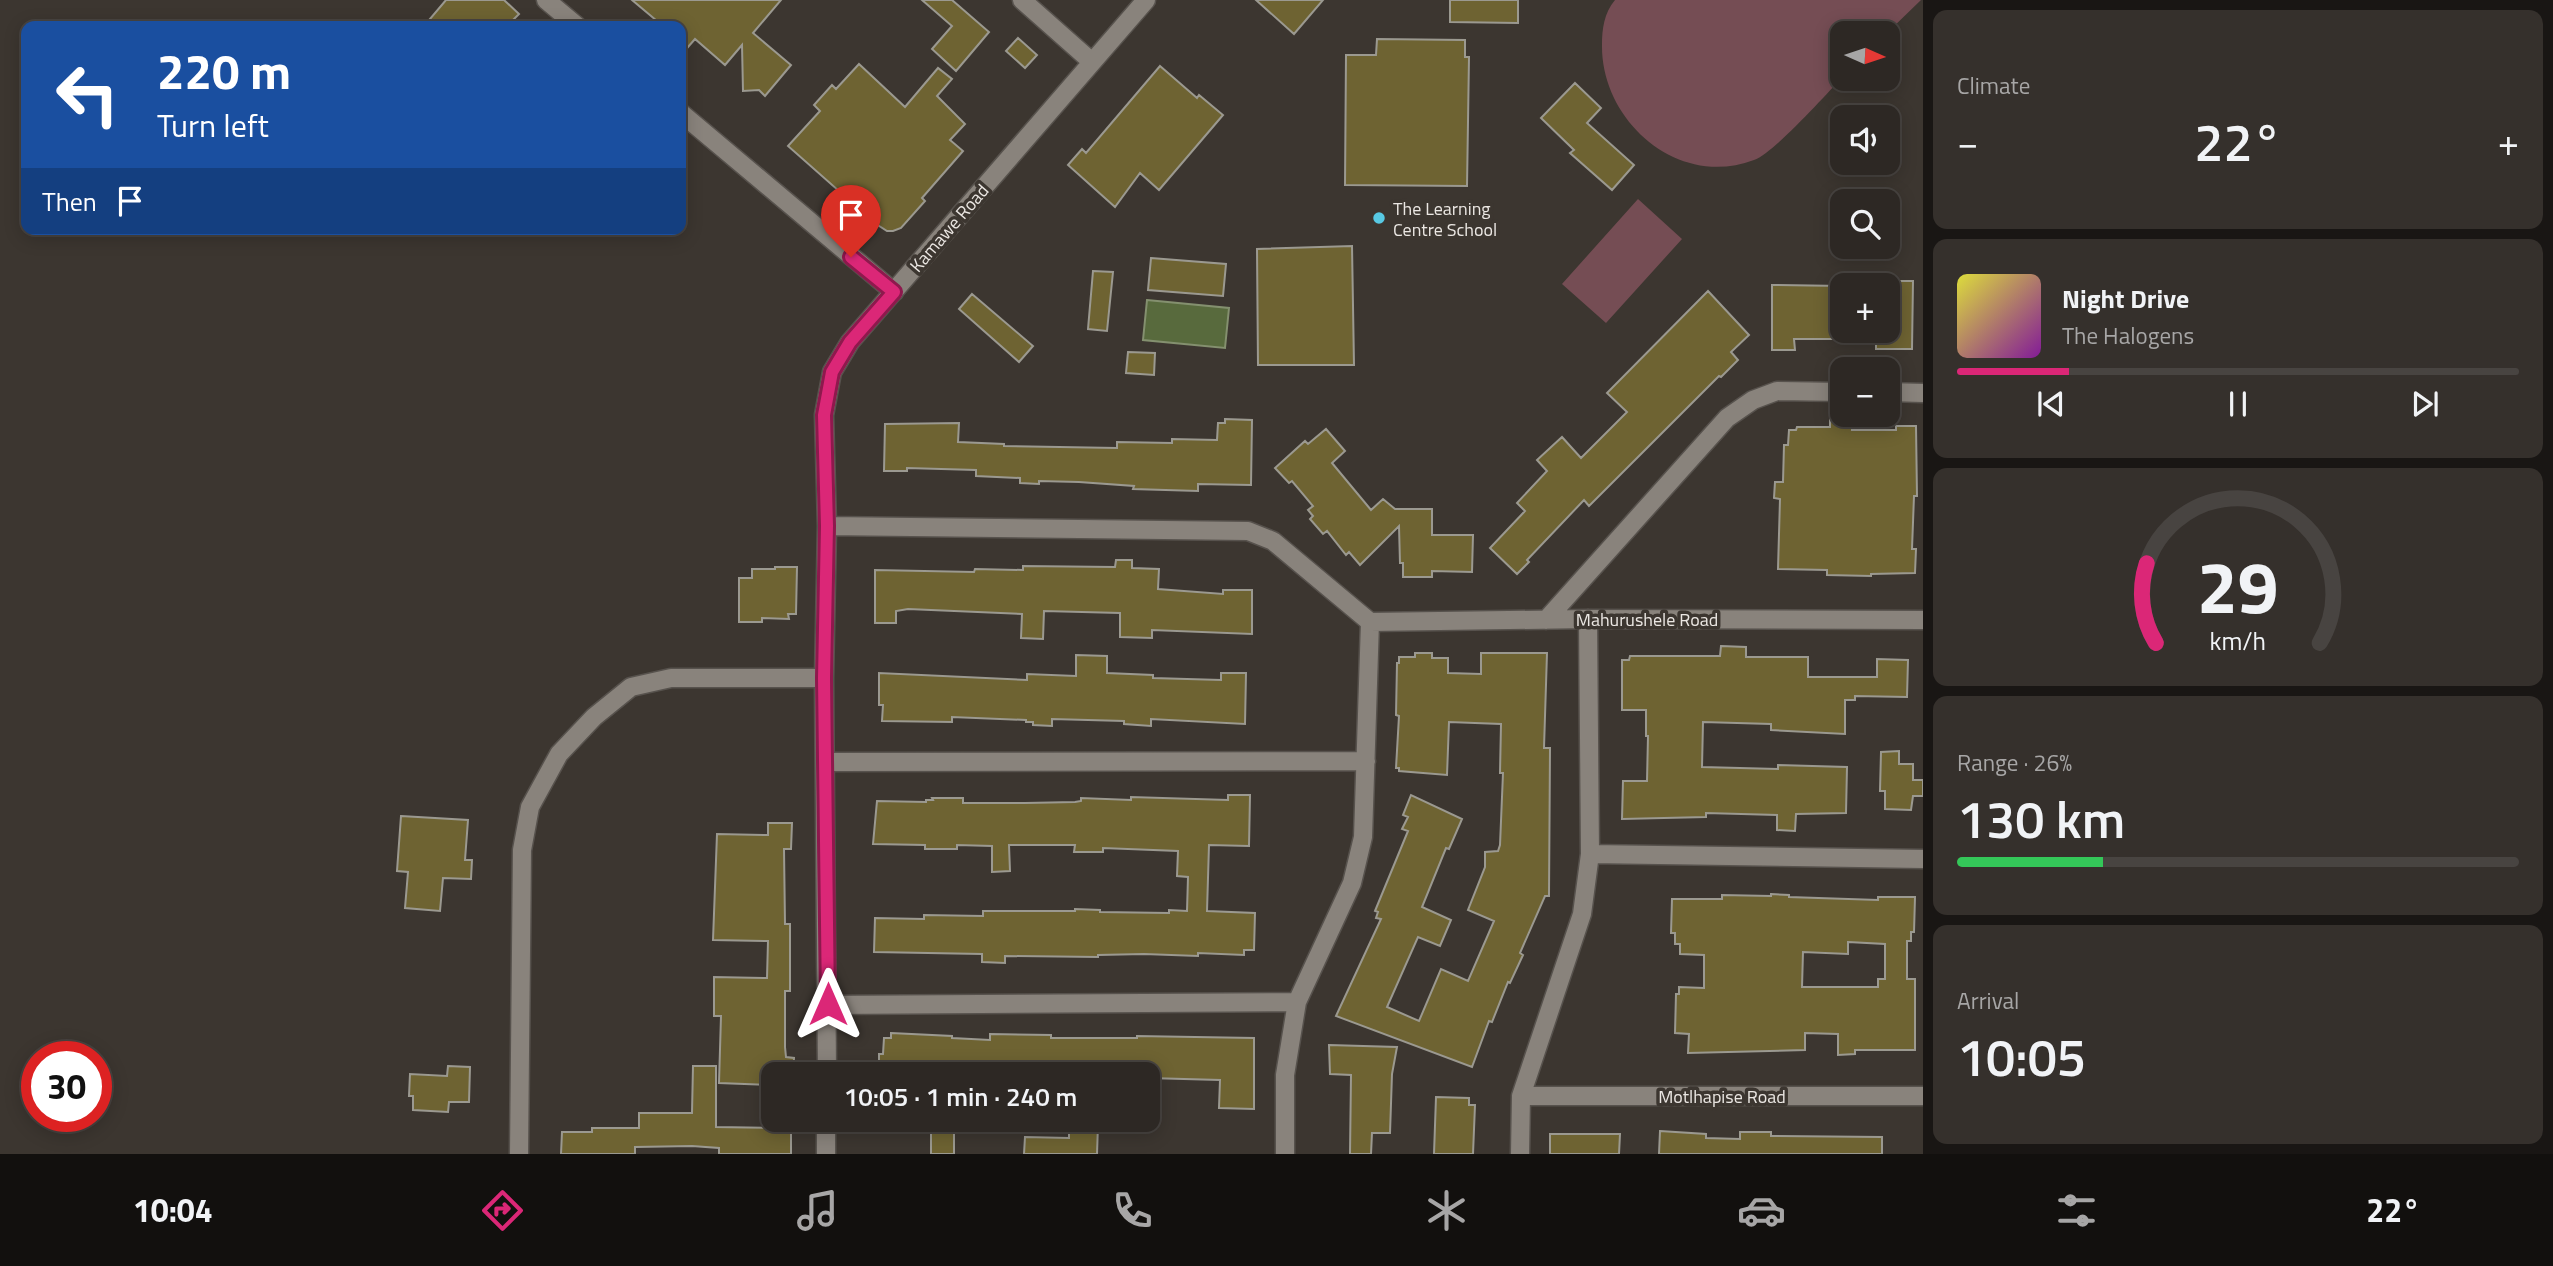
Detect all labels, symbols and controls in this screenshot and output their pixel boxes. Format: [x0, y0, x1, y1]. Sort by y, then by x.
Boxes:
north arrow [1830, 21, 1900, 91]
map controls [1830, 21, 1900, 427]
text: 220 m [157, 33, 291, 108]
icon: left [42, 49, 133, 140]
text: Climate [1957, 68, 2030, 103]
text: Turn left [157, 101, 269, 149]
text: 22° [2194, 102, 2282, 181]
button: sound [1830, 105, 1900, 175]
text: − [1957, 113, 1978, 171]
text: + [2498, 113, 2519, 171]
street label: Kamawe Road [903, 178, 995, 278]
text: Then [42, 182, 97, 221]
icon: arrive [111, 182, 149, 220]
pin [821, 185, 881, 257]
button: search [1830, 189, 1900, 259]
place label: The Learning Centre School [1393, 195, 1497, 243]
icon: arrive [832, 196, 870, 234]
marker: The Learning Centre School [1371, 210, 1387, 226]
button: + [1830, 273, 1900, 343]
text: Night Drive [2062, 279, 2189, 318]
text: The Halogens [2062, 318, 2194, 353]
button: − [1830, 357, 1900, 427]
icon: previous [2032, 385, 2070, 423]
icon: pause [2219, 385, 2257, 423]
icon: next [2406, 385, 2444, 423]
text: 29 [2197, 531, 2279, 641]
street label: Mahurushele Road [1576, 606, 1718, 633]
text: km/h [2210, 622, 2266, 660]
text: Range · 26% [1957, 745, 2072, 780]
text: 130 km [1957, 779, 2125, 858]
position arrow [791, 967, 865, 1041]
text: Arrival [1957, 983, 2019, 1018]
text: 10:05 [1957, 1017, 2086, 1096]
speed limit sign: 30 [21, 1041, 112, 1132]
text: 10:05 · 1 min · 240 m [844, 1077, 1077, 1116]
street label: Motlhapise Road [1658, 1083, 1786, 1110]
text: 10:04 [133, 1186, 213, 1234]
icon: directions [478, 1186, 527, 1235]
icon: music [793, 1186, 842, 1235]
icon: phone [1108, 1186, 1157, 1235]
icon: climate [1422, 1186, 1471, 1235]
icon: car [1737, 1186, 1786, 1235]
icon: filters [2052, 1186, 2101, 1235]
text: 22° [2366, 1186, 2420, 1234]

